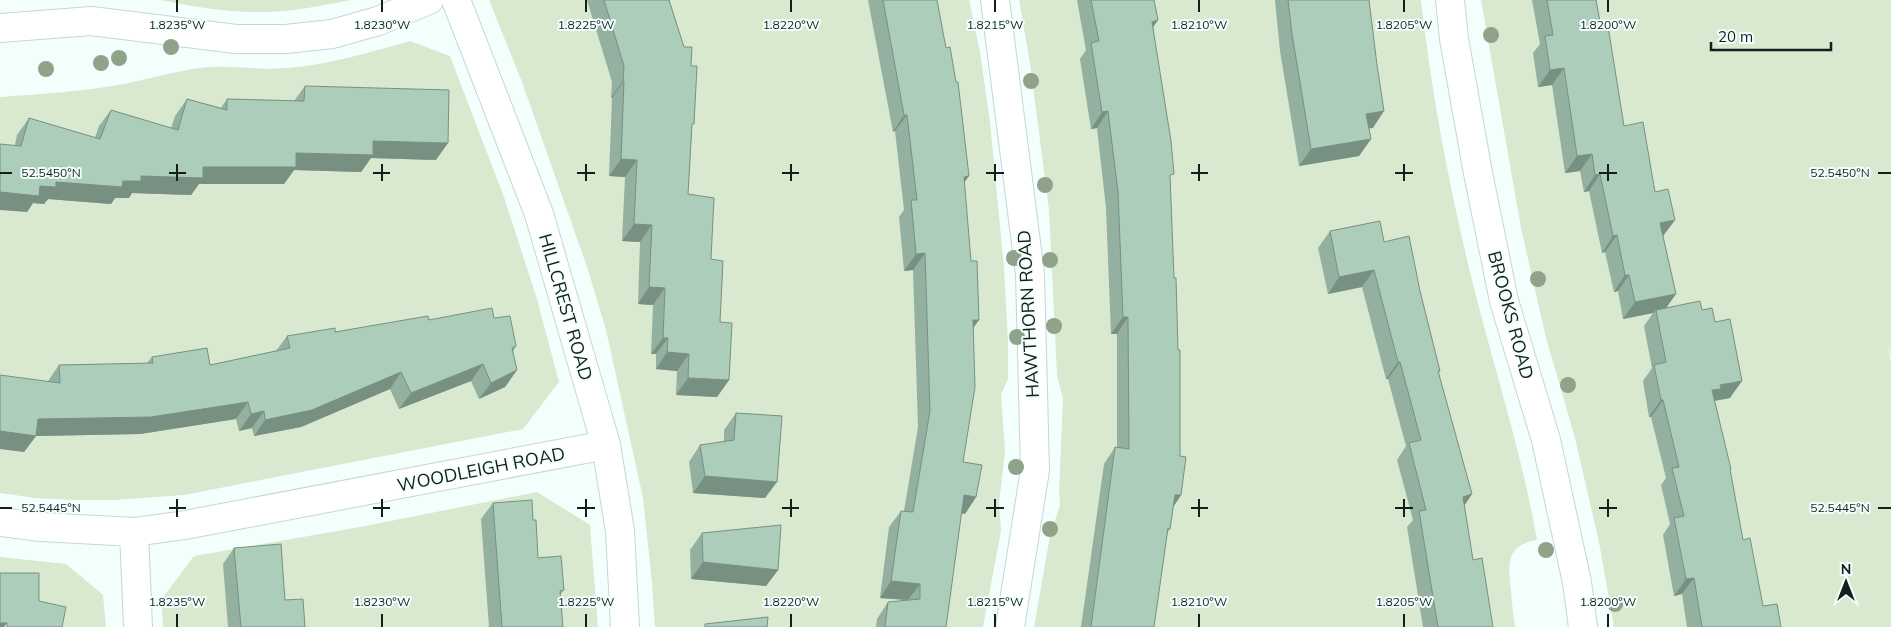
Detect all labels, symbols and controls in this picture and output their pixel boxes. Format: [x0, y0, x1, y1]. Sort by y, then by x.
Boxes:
text: 1.8235°W [149, 17, 205, 32]
text: 1.8230°W [354, 17, 410, 32]
text: 1.8225°W [558, 17, 614, 32]
text: 1.8220°W [763, 17, 819, 32]
text: 1.8215°W [967, 17, 1023, 32]
text: 1.8210°W [1171, 17, 1227, 32]
text: 1.8205°W [1376, 17, 1432, 32]
text: 1.8200°W [1580, 17, 1636, 32]
scale bar [1711, 20, 1831, 52]
text: 20 m [1718, 27, 1753, 46]
text: 52.5450°N [21, 165, 81, 180]
text: 52.5450°N [1810, 165, 1870, 180]
street label: HAWTHORN ROAD [1012, 229, 1044, 399]
street label: HILLCREST ROAD [534, 231, 598, 383]
street label: BROOKS ROAD [1483, 248, 1539, 382]
street label: WOODLEIGH ROAD [395, 441, 567, 497]
text: 52.5445°N [21, 500, 81, 515]
text: 52.5445°N [1810, 500, 1870, 515]
north arrow [1821, 557, 1871, 607]
text: N [1841, 560, 1851, 578]
text: 1.8235°W [149, 594, 205, 609]
text: 1.8230°W [354, 594, 410, 609]
text: 1.8225°W [558, 594, 614, 609]
text: 1.8220°W [763, 594, 819, 609]
text: 1.8215°W [967, 594, 1023, 609]
text: 1.8210°W [1171, 594, 1227, 609]
text: 1.8205°W [1376, 594, 1432, 609]
text: 1.8200°W [1580, 594, 1636, 609]

